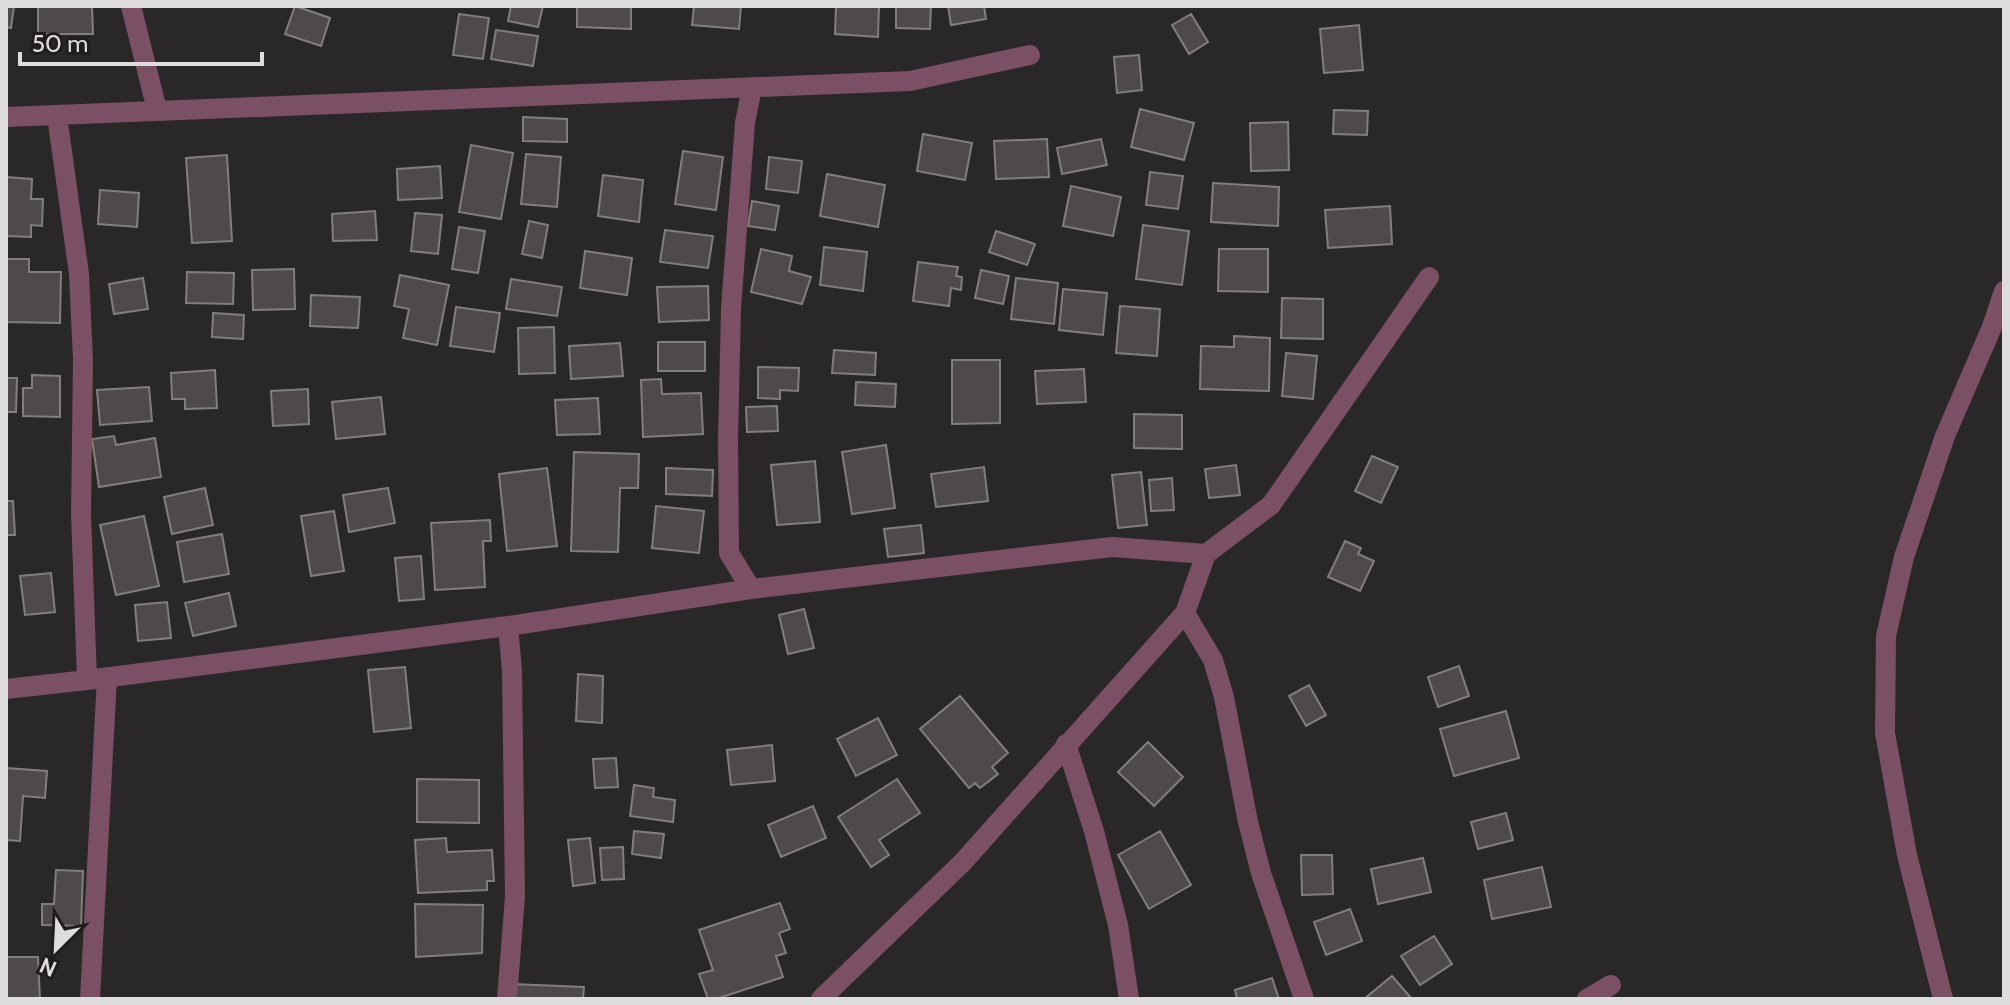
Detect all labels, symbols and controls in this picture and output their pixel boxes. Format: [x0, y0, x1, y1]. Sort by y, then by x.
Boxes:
scale bar [20, 16, 262, 66]
text: 50 m [32, 29, 88, 58]
north arrow [16, 909, 96, 989]
text: N [35, 951, 61, 982]

